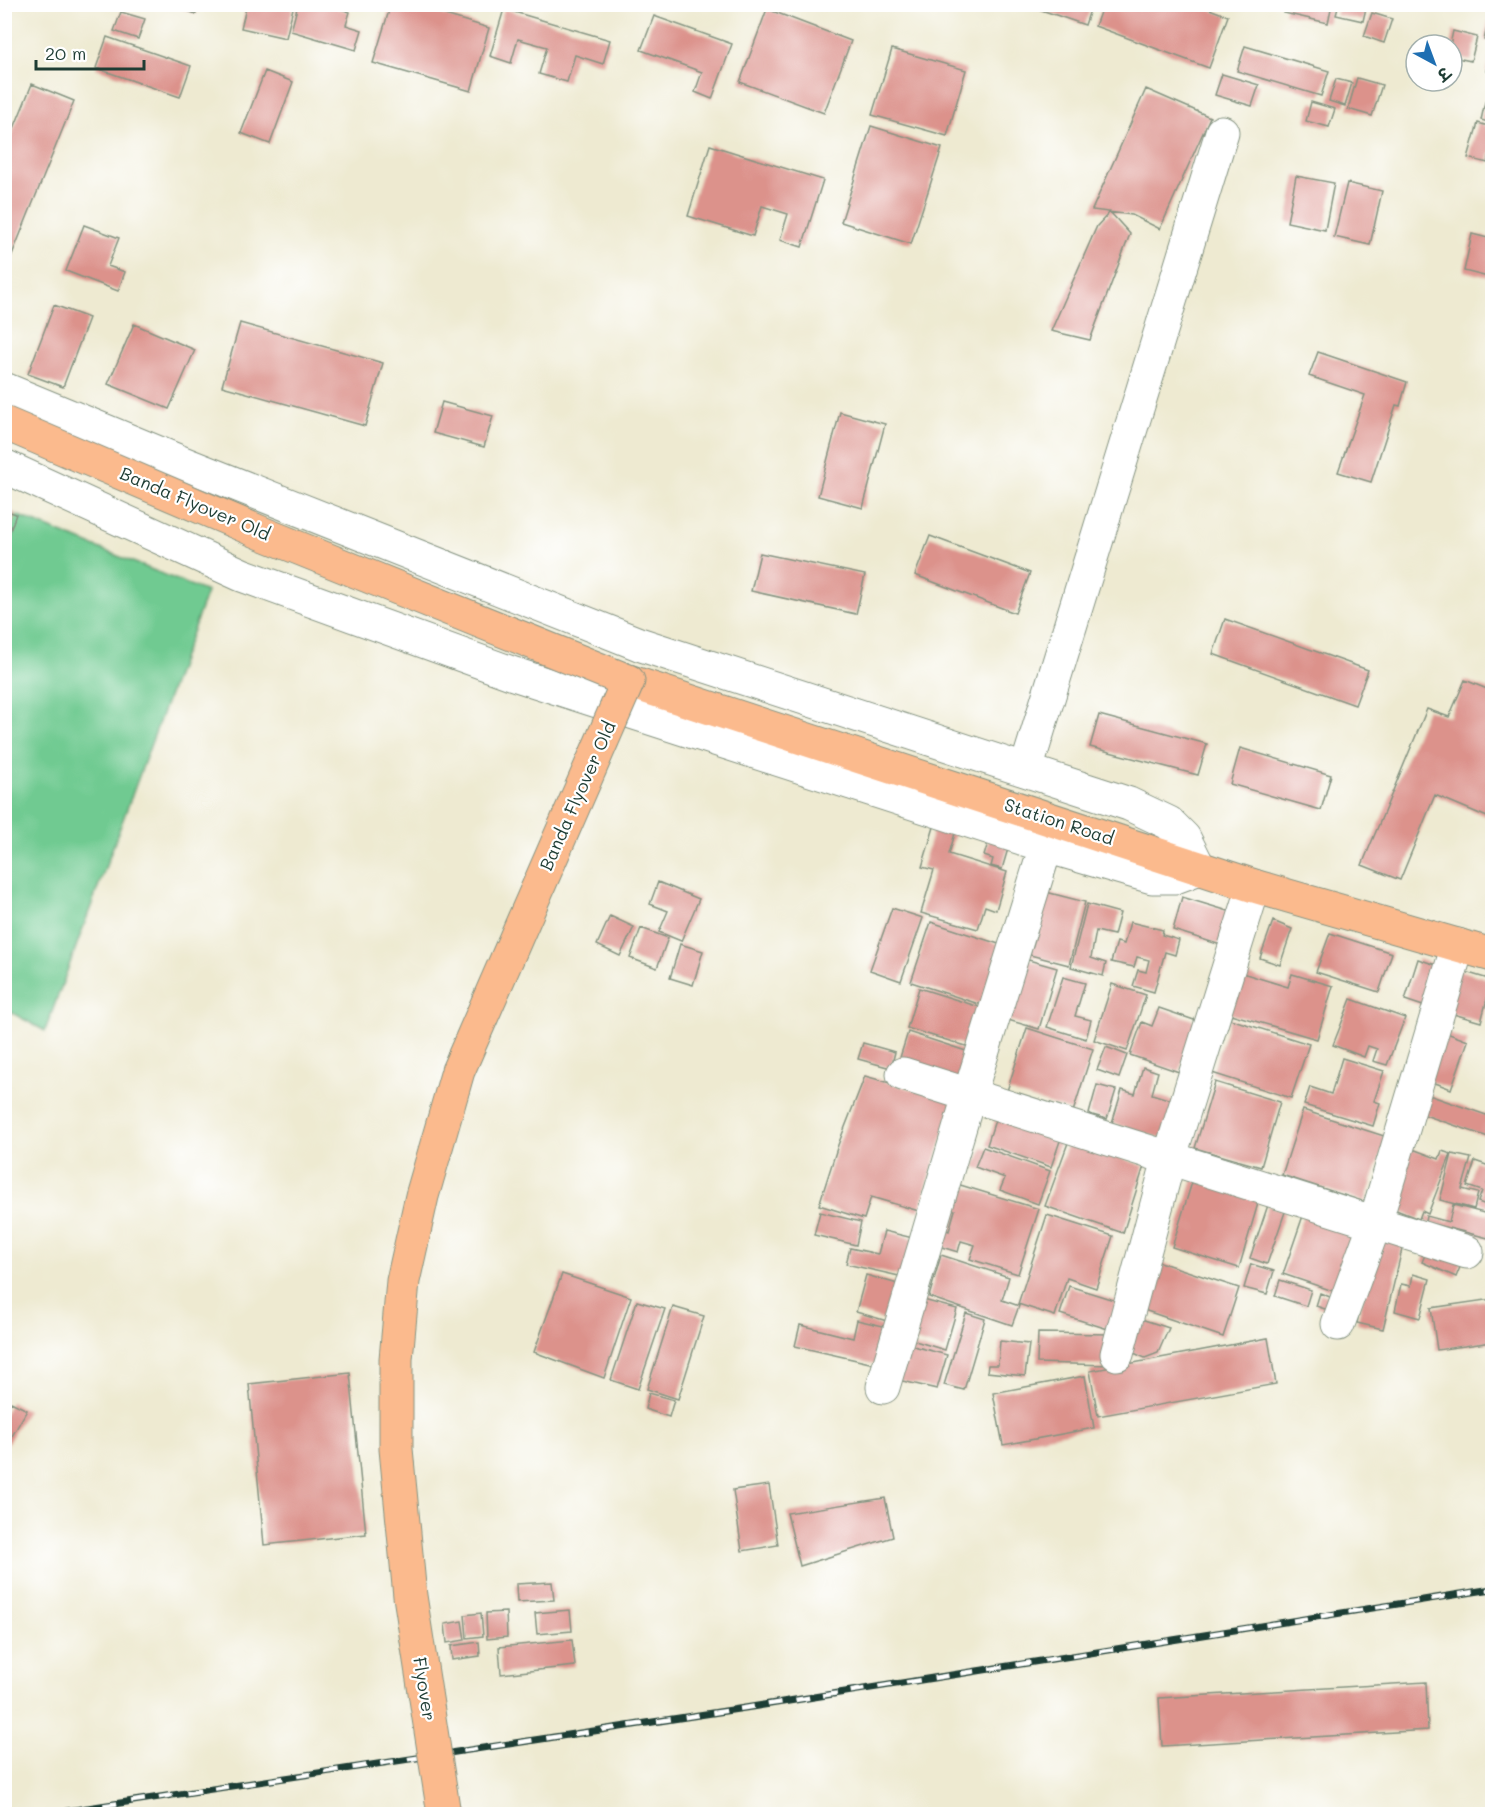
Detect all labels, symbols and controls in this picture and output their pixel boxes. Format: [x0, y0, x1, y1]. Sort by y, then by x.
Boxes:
scale bar [36, 33, 144, 71]
north arrow [1404, 33, 1464, 93]
text: 20 m [45, 41, 86, 65]
text: उ [1432, 62, 1457, 87]
street label: Banda Flyover Old [117, 461, 274, 546]
street label: Banda Flyover Old [533, 717, 621, 874]
street label: Station Road [1001, 792, 1117, 850]
street label: Flyover [408, 1655, 442, 1723]

